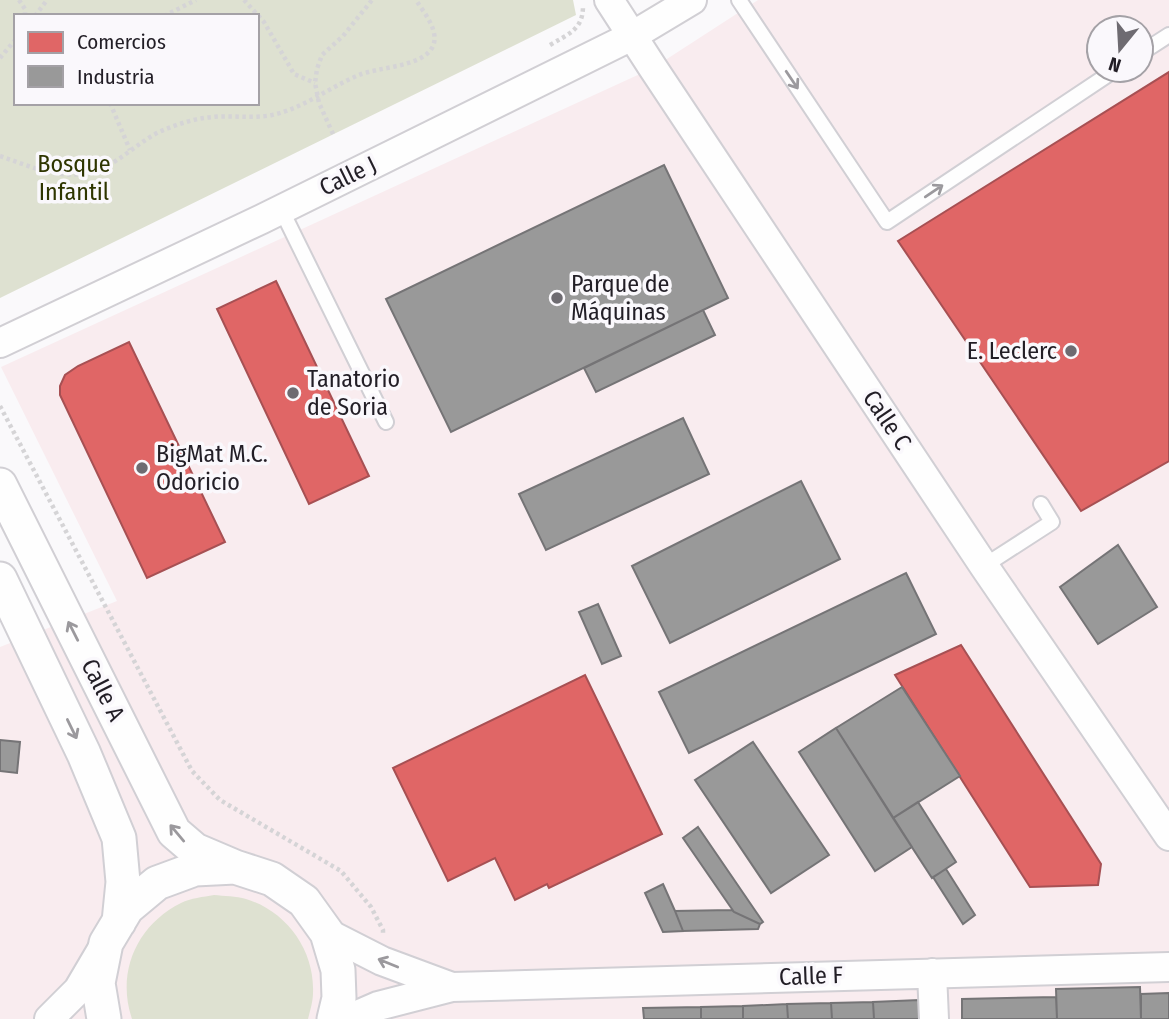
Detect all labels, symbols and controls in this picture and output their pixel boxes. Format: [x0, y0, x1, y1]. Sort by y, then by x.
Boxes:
legend [14, 14, 259, 105]
north arrow [1085, 14, 1155, 84]
text: Comercios [77, 29, 166, 55]
text: N [1106, 52, 1124, 77]
text: Industria [77, 64, 155, 90]
one-way arrow [785, 69, 799, 89]
park label: Bosque Infantil [37, 150, 111, 206]
street label: Calle J [315, 150, 381, 202]
one-way arrow [923, 184, 943, 198]
place label: Parque de Máquinas [571, 270, 669, 326]
marker: Parque de Máquinas [549, 290, 565, 306]
place label: E. Leclerc [967, 337, 1057, 365]
marker: E. Leclerc [1063, 343, 1079, 359]
place label: Tanatorio de Soria [307, 365, 400, 421]
marker: Tanatorio de Soria [285, 385, 301, 401]
street label: Calle C [857, 385, 917, 455]
place label: BigMat M.C. Odoricio [156, 440, 268, 496]
marker: BigMat M.C. Odoricio [134, 460, 150, 476]
one-way arrow [66, 621, 80, 642]
street label: Calle A [76, 654, 131, 726]
one-way arrow [66, 718, 79, 739]
one-way arrow [170, 824, 185, 842]
one-way arrow [378, 956, 400, 969]
street label: Calle F [779, 961, 844, 991]

